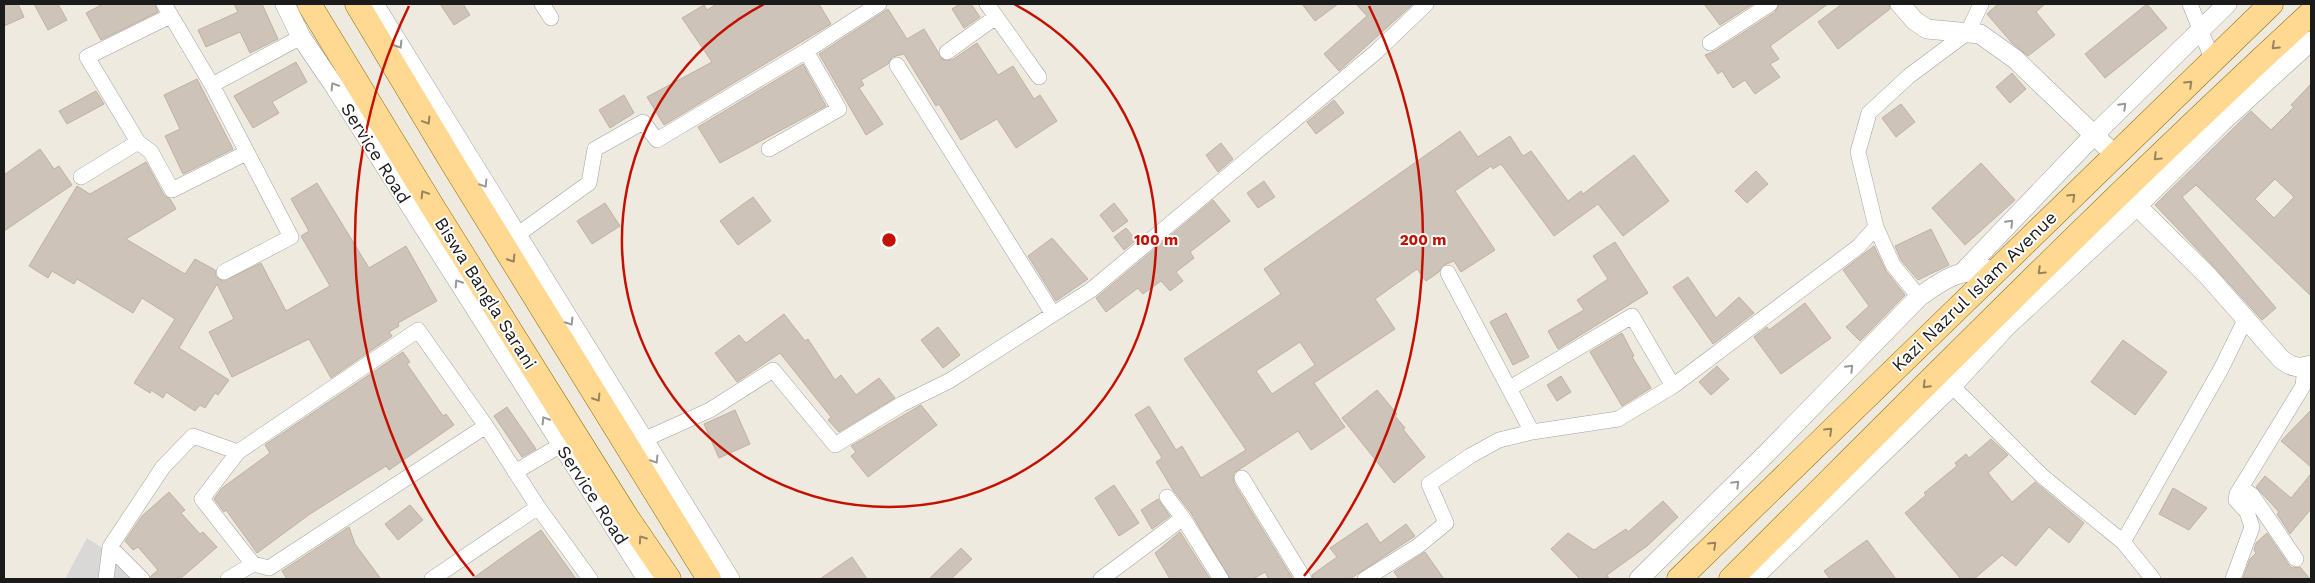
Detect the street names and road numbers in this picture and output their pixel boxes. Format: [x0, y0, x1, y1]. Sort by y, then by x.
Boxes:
street label: Service Road [337, 99, 415, 207]
street label: Kazi Nazrul Islam Avenue [1887, 207, 2061, 375]
street label: Biswa Bangla Sarani [431, 213, 541, 373]
street label: Service Road [553, 441, 633, 549]

